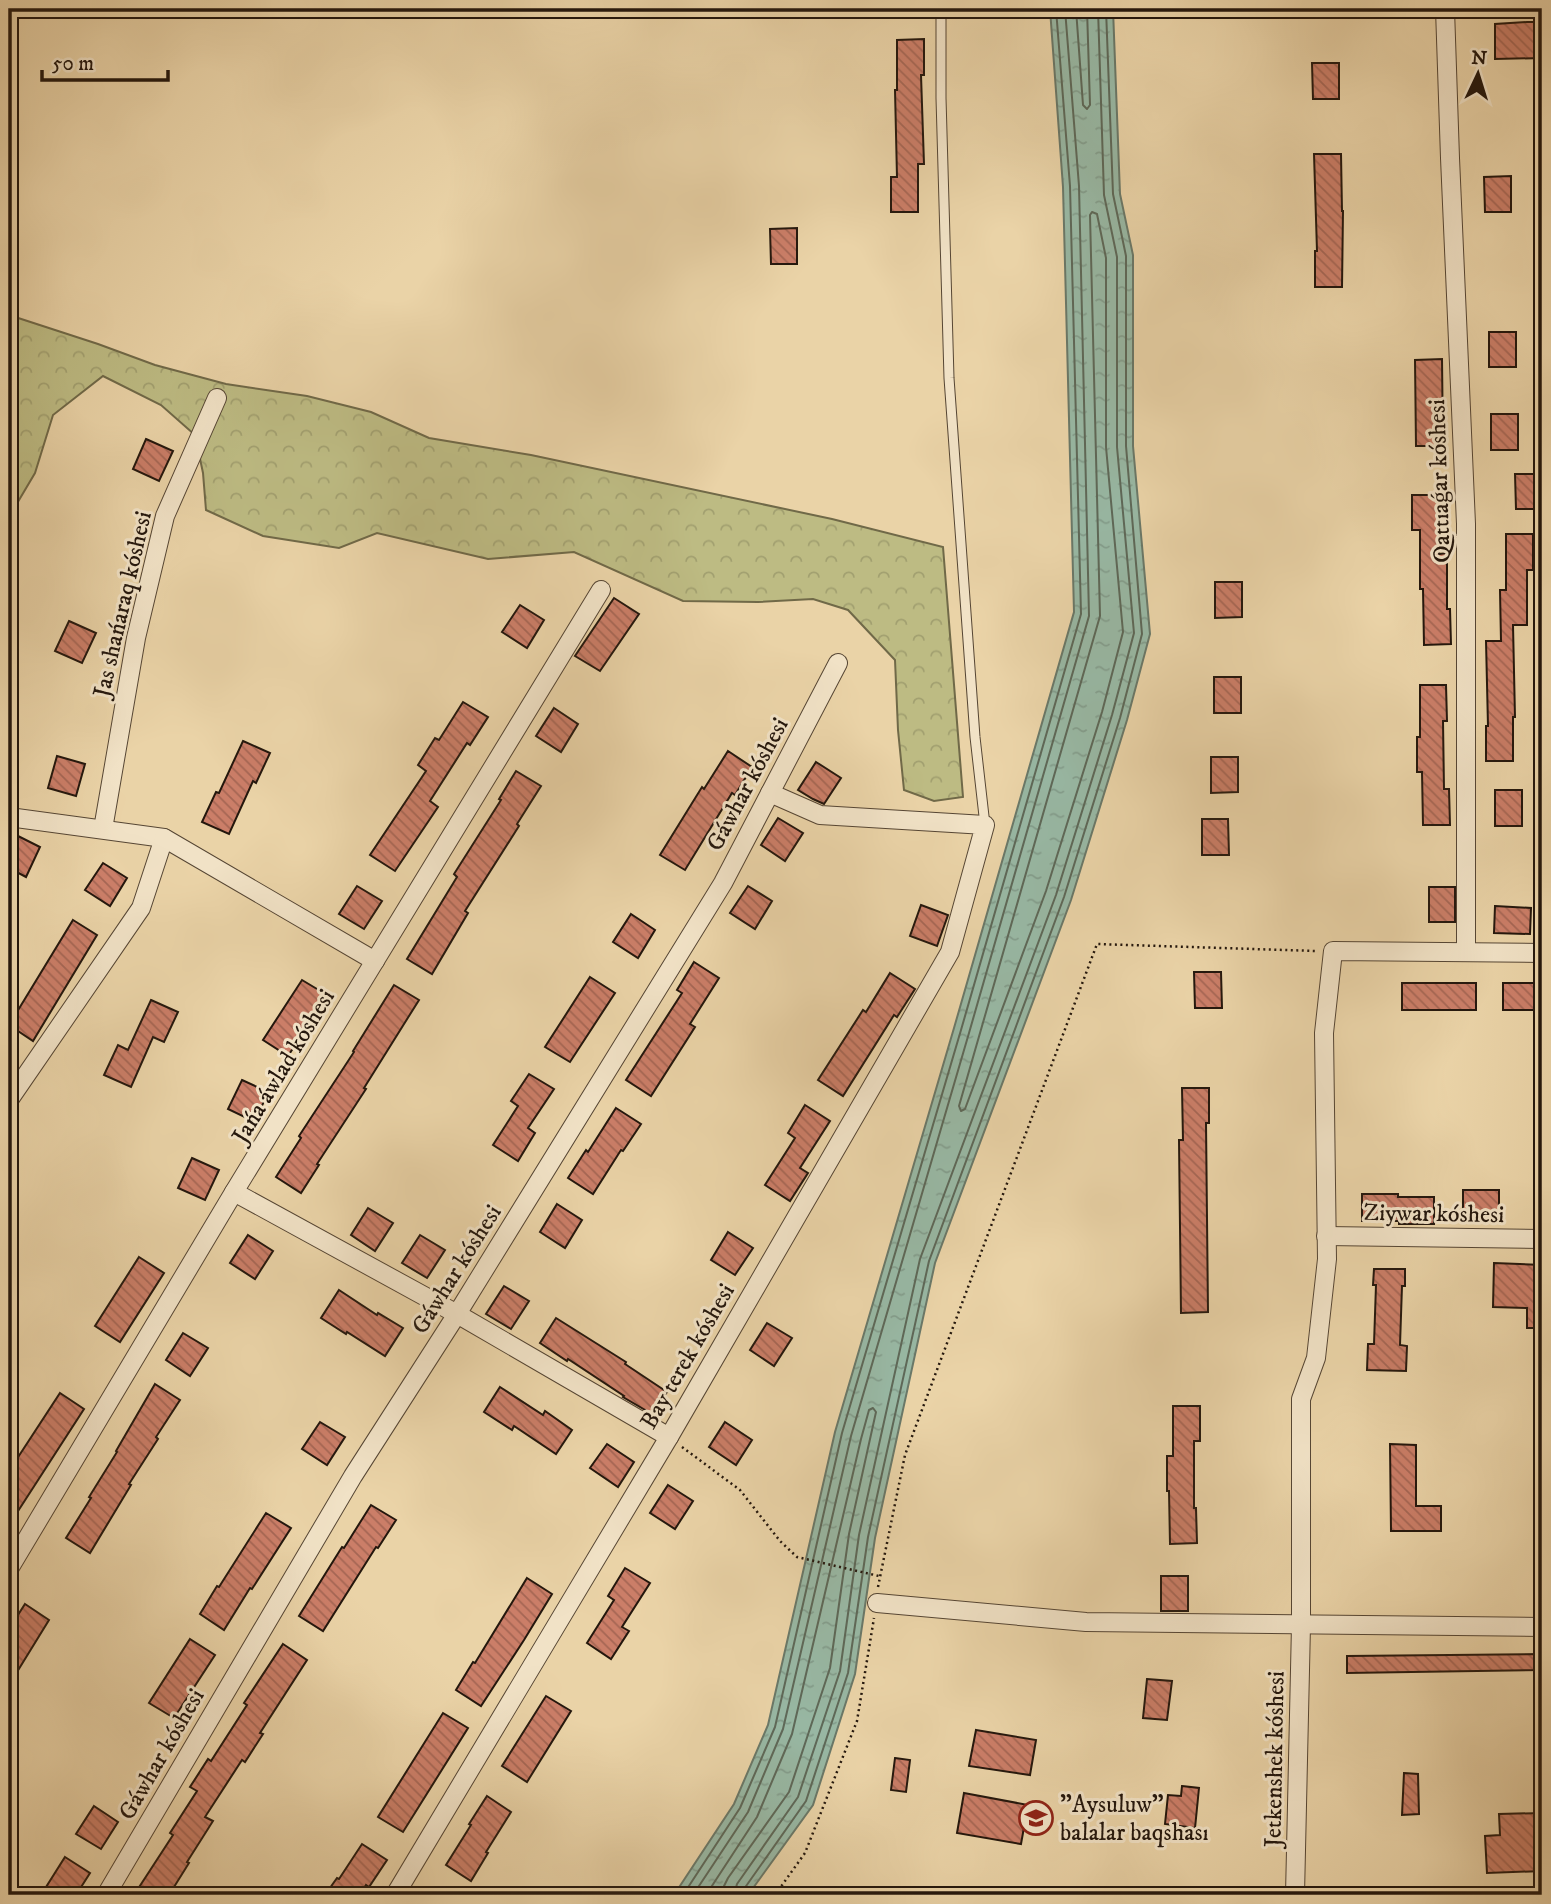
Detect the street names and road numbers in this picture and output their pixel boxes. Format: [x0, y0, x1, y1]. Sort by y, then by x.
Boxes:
street label: Qattıaǵar kóshesi [1422, 398, 1458, 563]
street label: Jas shańaraq kóshesi [87, 508, 159, 702]
street label: Gáwhar kóshesi [700, 713, 796, 856]
street label: Jańa áwlad kóshesi [225, 984, 342, 1151]
street label: Ziywar kóshesi [1363, 1198, 1505, 1230]
street label: Gáwhar kóshesi [405, 1199, 508, 1340]
street label: Bay terek kóshesi [634, 1278, 742, 1435]
street label: Jetkenshek kóshesi [1258, 1671, 1292, 1849]
street label: Gáwhar kóshesi [112, 1683, 212, 1826]

